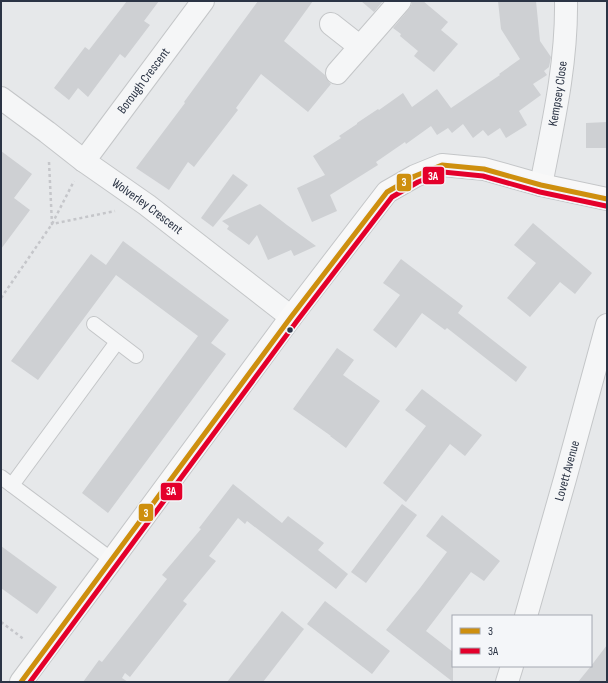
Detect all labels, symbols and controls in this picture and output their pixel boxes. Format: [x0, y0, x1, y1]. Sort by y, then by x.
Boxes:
street label: Borough Crescent [114, 45, 173, 117]
street label: Kempsey Close [545, 60, 571, 127]
line badge: 3A [422, 166, 445, 185]
text: 3A [428, 170, 439, 183]
line badge: 3 [396, 173, 412, 192]
street label: Wolverley Crescent [109, 175, 186, 238]
text: 3 [402, 176, 407, 189]
unlabelled marker [285, 325, 295, 335]
street label: Lovett Avenue [551, 439, 583, 503]
line badge: 3A [160, 482, 183, 501]
text: 3A [166, 485, 177, 498]
line badge: 3 [138, 503, 154, 522]
text: 3 [144, 507, 149, 520]
legend [452, 615, 592, 667]
text: 3 [488, 624, 493, 639]
text: 3A [488, 644, 499, 659]

